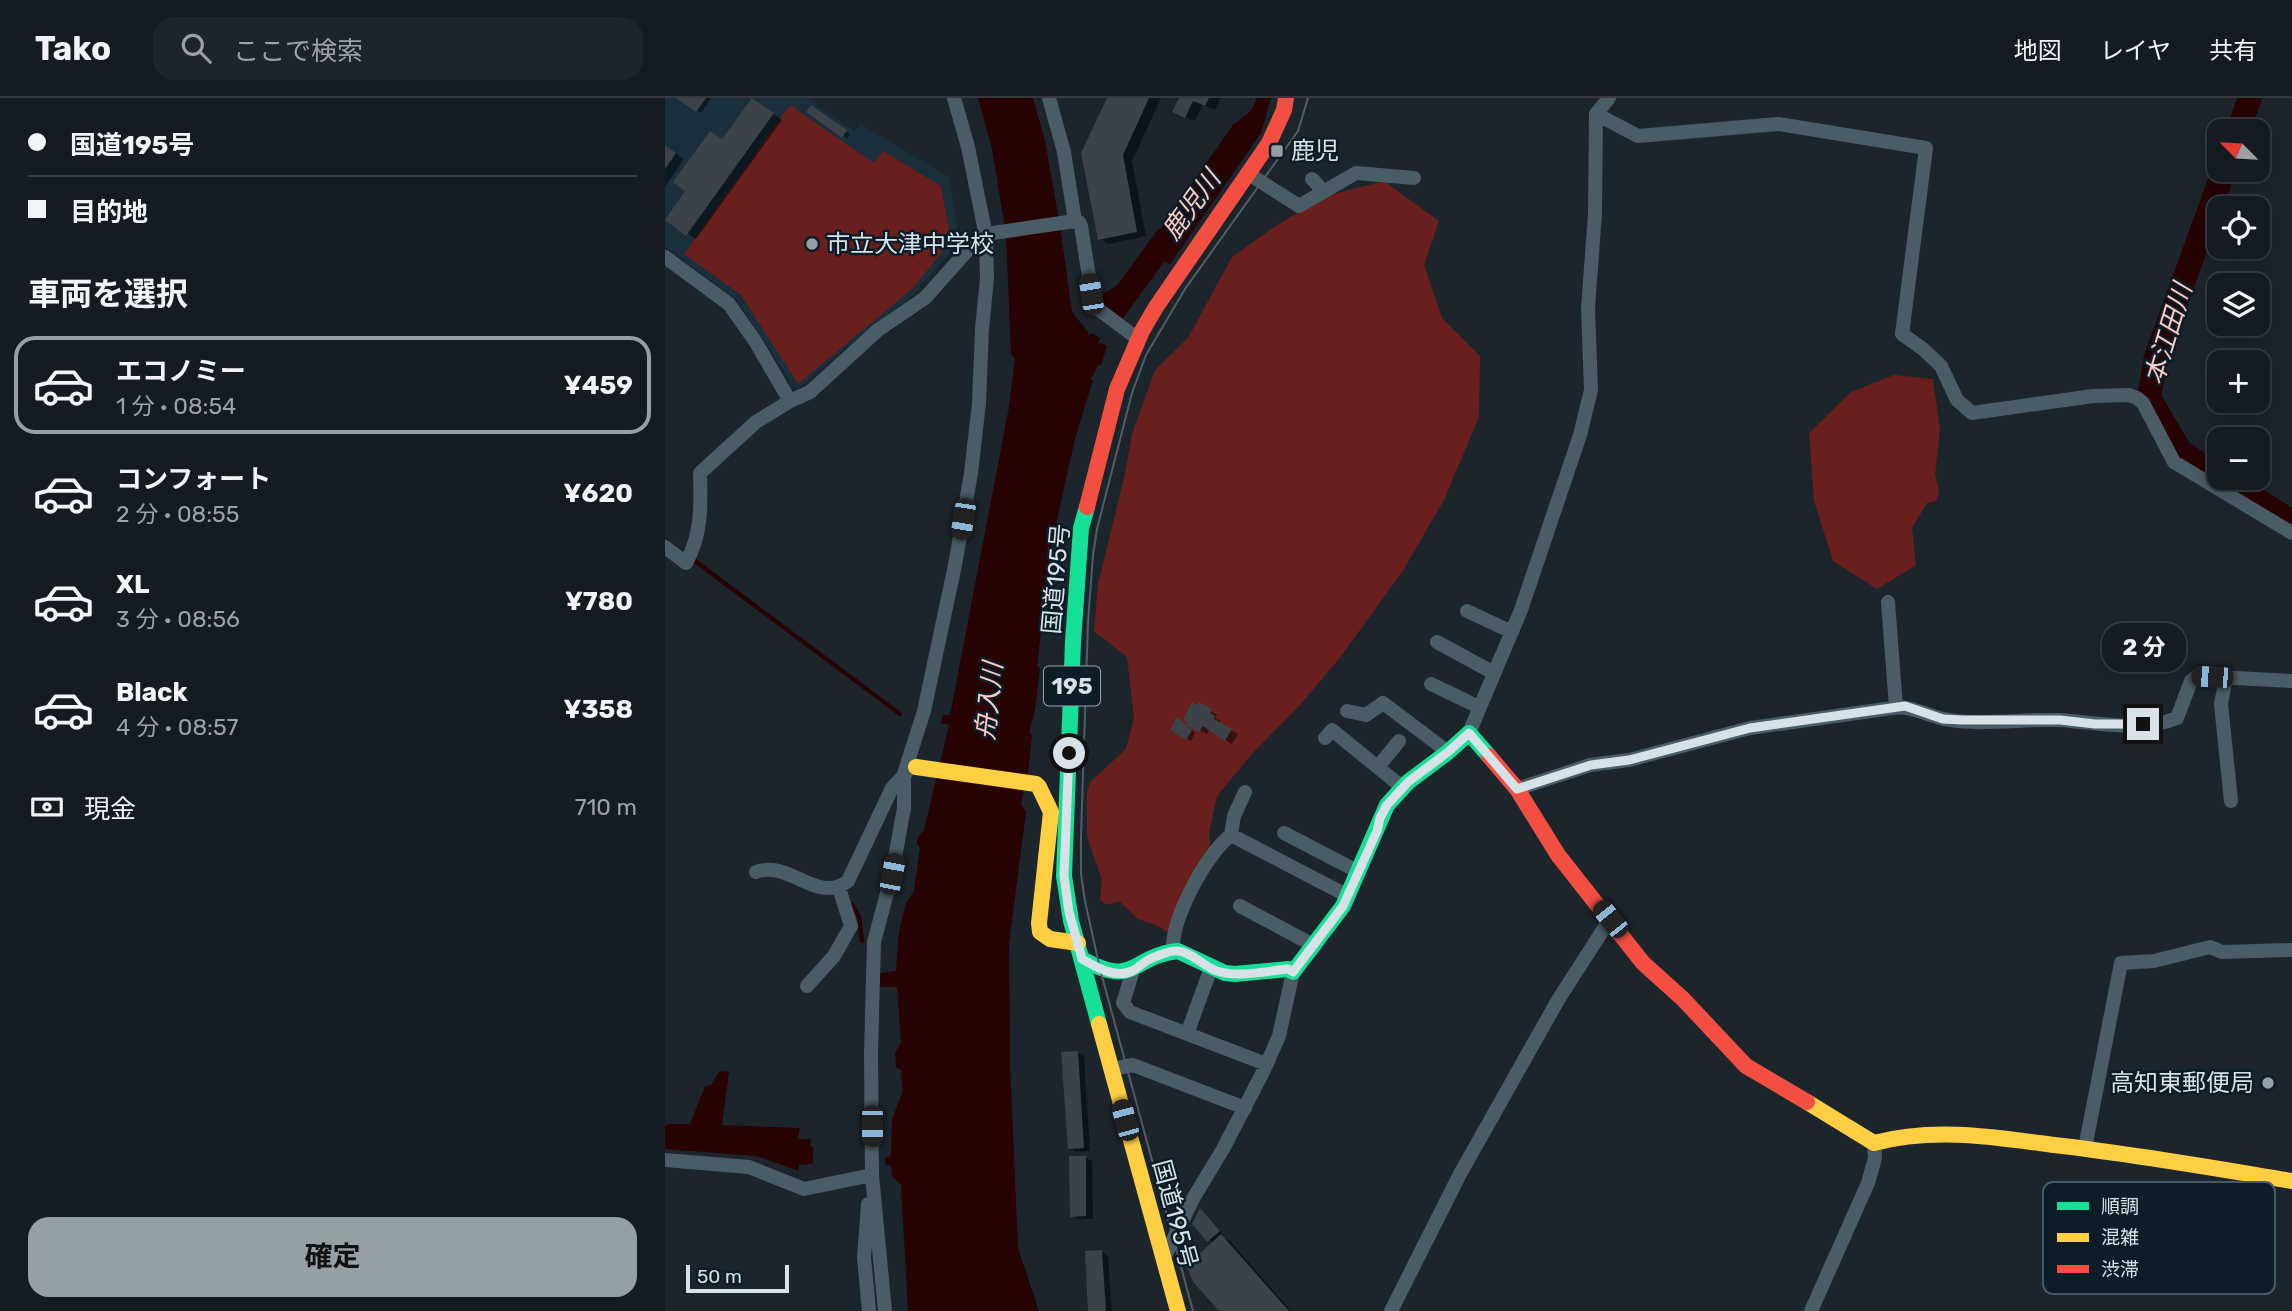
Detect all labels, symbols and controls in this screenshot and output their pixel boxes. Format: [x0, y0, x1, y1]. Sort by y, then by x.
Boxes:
search box [153, 17, 643, 80]
text: Tako [35, 29, 111, 68]
icon: search [177, 29, 215, 67]
text: ここで検索 [233, 36, 363, 67]
text: 地図 [2014, 37, 2062, 65]
text: レイヤ [2100, 37, 2171, 65]
text: 共有 [2209, 37, 2257, 65]
north arrow [2207, 119, 2270, 182]
map controls [2207, 119, 2270, 490]
text: 国道195号 [70, 130, 194, 161]
place label: 鹿児 [1291, 137, 1339, 165]
marker: 鹿児 [1269, 143, 1285, 159]
water label: 鹿児川 [1156, 162, 1229, 246]
button: locate [2207, 196, 2270, 259]
text: 目的地 [70, 197, 148, 228]
place label: 市立大津中学校 [826, 230, 994, 258]
marker: 市立大津中学校 [804, 236, 820, 252]
car [1078, 272, 1105, 316]
button: layers [2207, 273, 2270, 336]
text: 車両を選択 [28, 275, 188, 313]
water label: 本江田川 [2138, 277, 2199, 388]
button: + [2207, 350, 2270, 413]
icon: car [32, 354, 95, 417]
text: エコノミー [116, 356, 246, 387]
text: ¥459 [564, 370, 633, 401]
text: 1 分 · 08:54 [116, 392, 236, 420]
button: − [2207, 427, 2270, 490]
icon: car [32, 462, 95, 525]
text: コンフォート [116, 464, 271, 495]
text: ¥620 [564, 478, 633, 509]
car [950, 497, 977, 541]
text: 2 分 · 08:55 [116, 500, 239, 528]
street label: 国道195号 [1037, 523, 1075, 635]
text: XL [116, 569, 149, 600]
icon: car [32, 570, 95, 633]
text: ¥780 [565, 586, 633, 617]
text: 3 分 · 08:56 [116, 605, 240, 633]
callout: 2 分 [2101, 622, 2185, 672]
text: 2 分 [2123, 633, 2165, 661]
water label: 舟入川 [970, 658, 1009, 741]
car [2191, 665, 2234, 689]
road number: 195 [1044, 666, 1100, 706]
text: Black [116, 677, 188, 708]
icon: car [32, 678, 95, 741]
text: ¥358 [564, 694, 633, 725]
route end [2127, 708, 2159, 740]
text: 4 分 · 08:57 [116, 713, 238, 741]
route start [1053, 737, 1085, 769]
icon: cash [28, 788, 66, 826]
text: 710 m [575, 793, 637, 821]
text: 現金 [84, 794, 136, 825]
car [878, 851, 907, 897]
car [1589, 896, 1632, 942]
place label: 高知東郵便局 [2110, 1069, 2254, 1097]
marker: 高知東郵便局 [2260, 1075, 2276, 1091]
car [1110, 1097, 1141, 1143]
car [862, 1105, 883, 1147]
street label: 国道195号 [1147, 1157, 1203, 1271]
legend [2043, 1182, 2275, 1294]
text: 順調 [2101, 1195, 2139, 1218]
button: 確定 [28, 1217, 637, 1297]
text: 混雑 [2101, 1226, 2139, 1249]
text: 渋滞 [2101, 1258, 2139, 1281]
scale bar [686, 1262, 789, 1294]
text: 50 m [697, 1265, 742, 1288]

